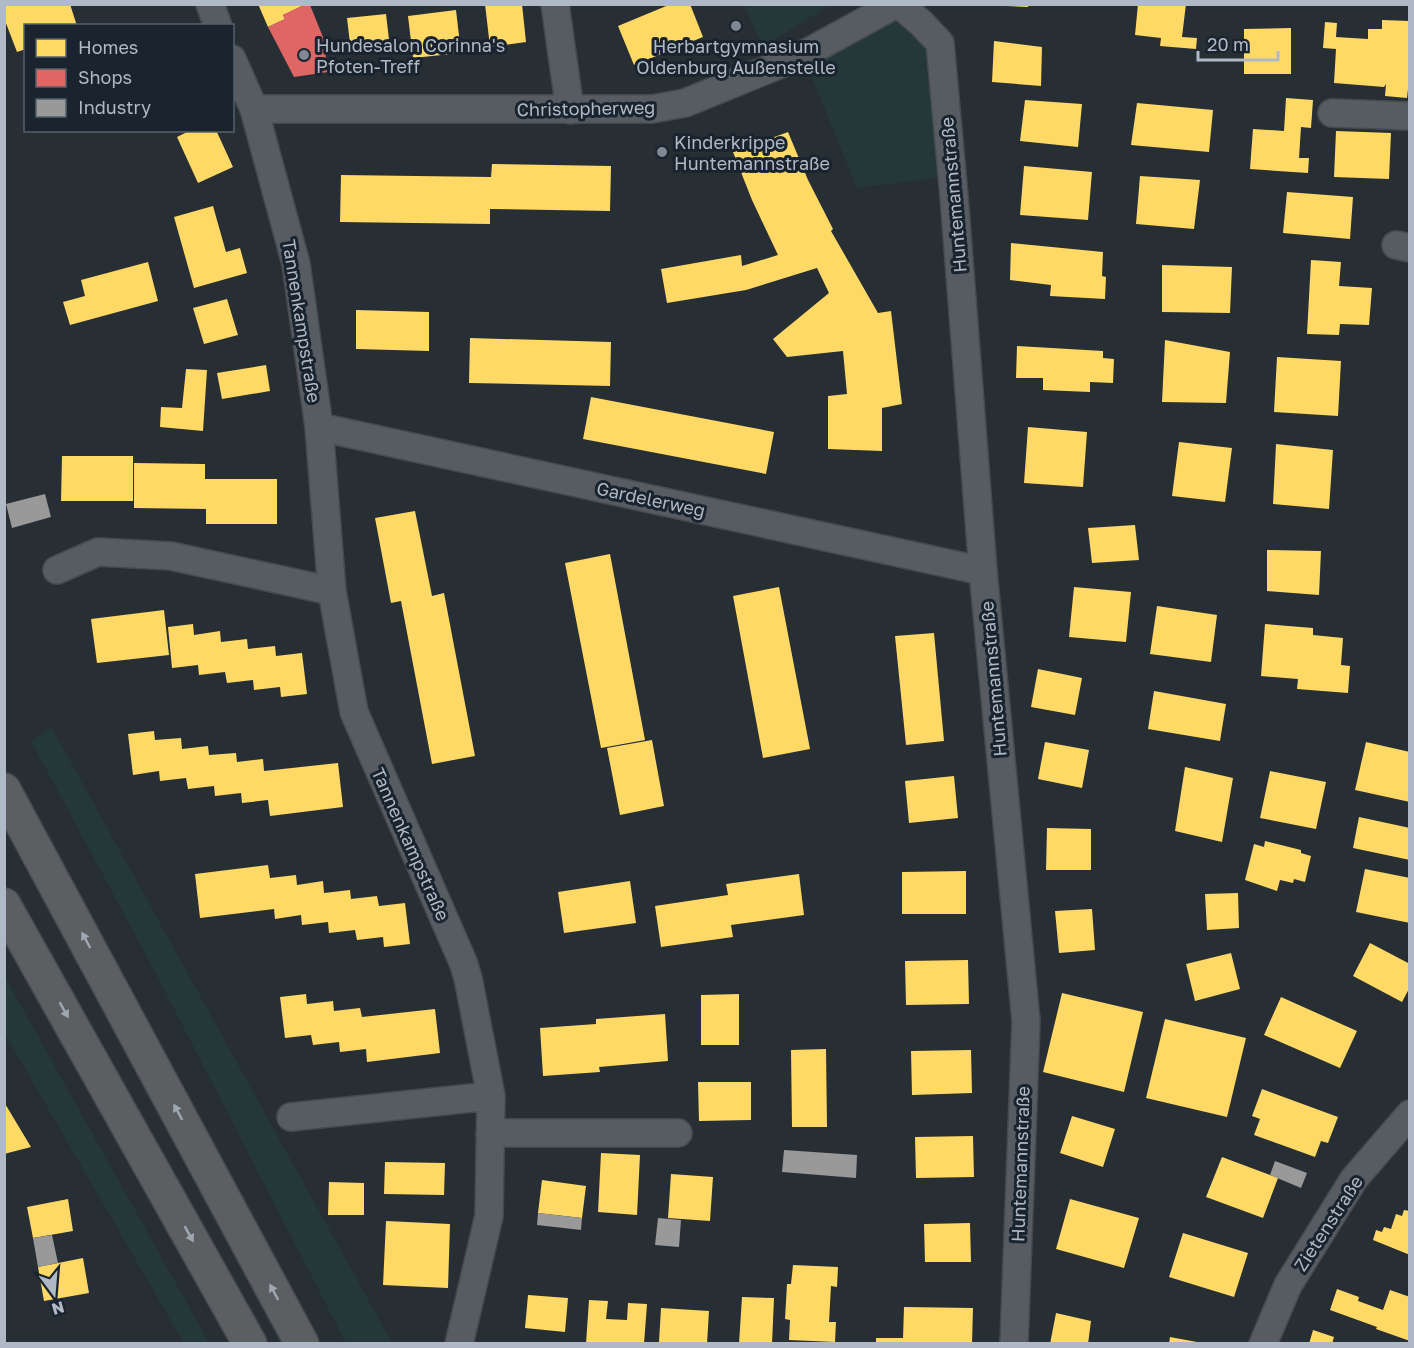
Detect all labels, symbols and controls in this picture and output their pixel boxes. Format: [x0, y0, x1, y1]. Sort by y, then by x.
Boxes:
marker: Herbartgymnasium Oldenburg Außenstelle [729, 19, 743, 33]
legend [24, 24, 234, 132]
scale bar [1198, 24, 1278, 62]
text: 20 m [1207, 33, 1249, 55]
place label: Hundesalon Corinna's Pfoten-Treff [316, 34, 505, 77]
place label: Herbartgymnasium Oldenburg Außenstelle [636, 35, 836, 78]
text: Homes [78, 36, 138, 58]
marker: Hundesalon Corinna's Pfoten-Treff [297, 48, 311, 62]
text: Shops [78, 66, 132, 88]
text: Industry [78, 96, 151, 118]
street label: Christopherweg [517, 96, 655, 120]
street label: Huntemannstraße [935, 116, 971, 274]
place label: Kinderkrippe Huntemannstraße [674, 131, 830, 174]
marker: Kinderkrippe Huntemannstraße [655, 145, 669, 159]
street label: Tannenkampstraße [278, 238, 326, 404]
street label: Gardelerweg [595, 477, 707, 521]
street label: Huntemannstraße [975, 600, 1011, 758]
street label: Tannenkampstraße [367, 764, 455, 924]
one-way arrow [81, 932, 91, 949]
one-way arrow [59, 1002, 69, 1019]
street label: Huntemannstraße [1006, 1086, 1034, 1242]
one-way arrow [173, 1103, 183, 1120]
street label: Zietenstraße [1289, 1171, 1367, 1275]
one-way arrow [184, 1226, 194, 1243]
north arrow [24, 1264, 84, 1324]
one-way arrow [269, 1283, 279, 1300]
text: N [50, 1297, 67, 1320]

